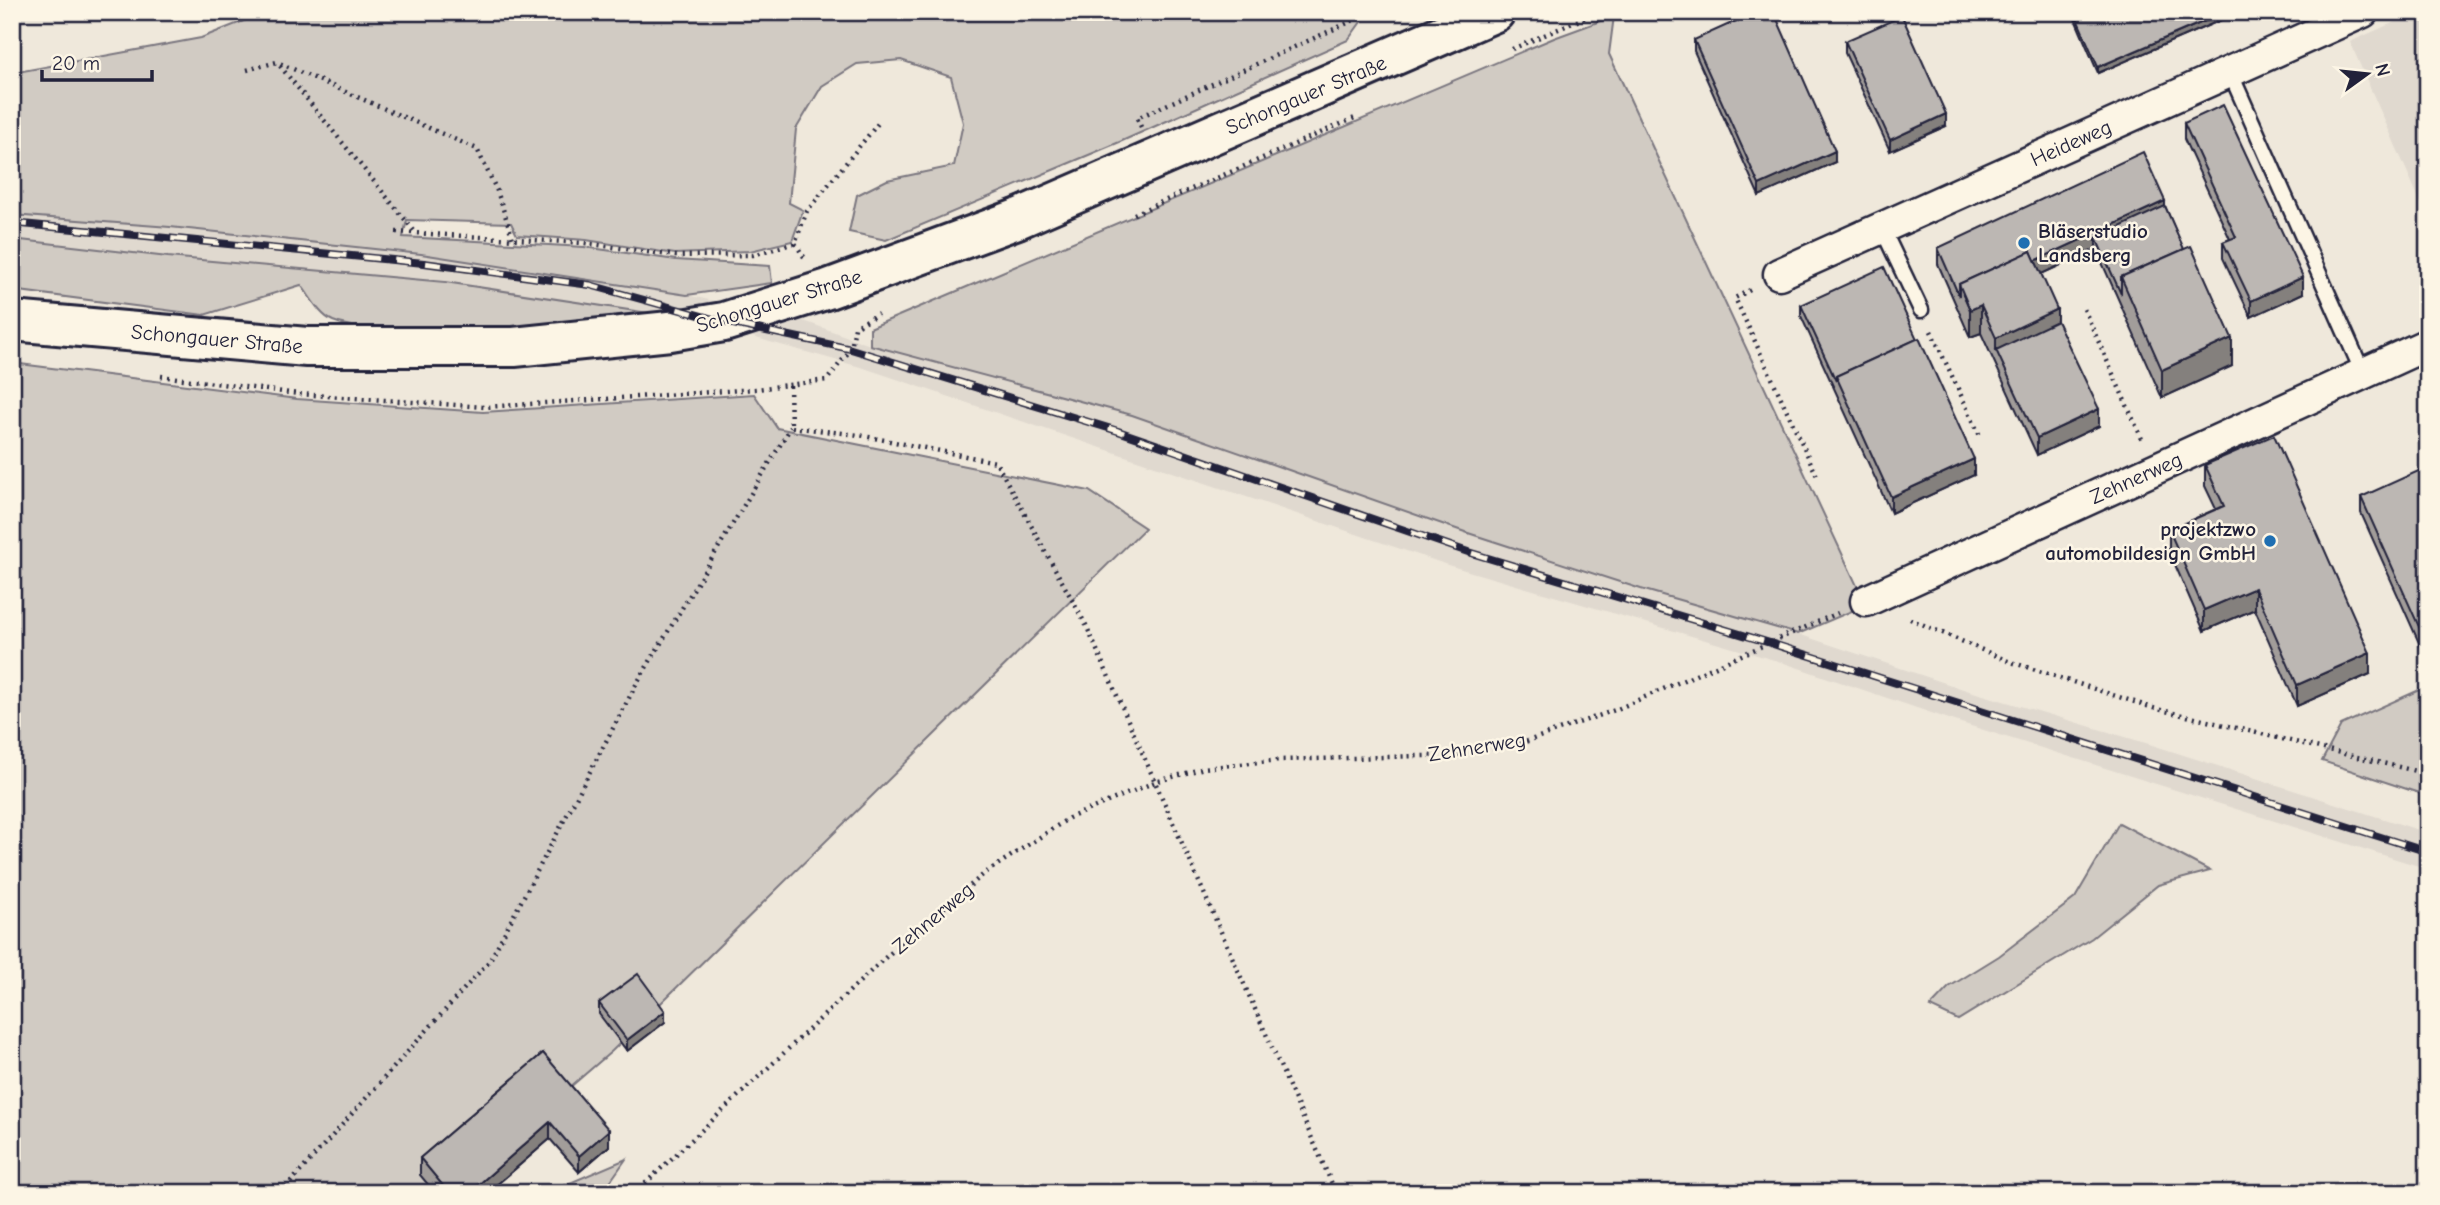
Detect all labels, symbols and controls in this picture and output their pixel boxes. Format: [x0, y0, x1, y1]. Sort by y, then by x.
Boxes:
scale bar [42, 38, 152, 82]
north arrow [2332, 38, 2402, 108]
street label: Schongauer Straße [1222, 50, 1390, 140]
text: 20 m [52, 51, 100, 75]
text: N [2370, 61, 2395, 79]
street label: Heideweg [2027, 115, 2115, 171]
place label: Bläserstudio Landsberg [2038, 219, 2148, 267]
marker: Bläserstudio Landsberg [2016, 235, 2032, 251]
street label: Schongauer Straße [693, 264, 865, 338]
street label: Schongauer Straße [130, 320, 304, 358]
street label: Zehnerweg [2086, 447, 2186, 509]
place label: projektzwo automobildesign GmbH [2045, 517, 2256, 565]
marker: projektzwo automobildesign GmbH [2262, 533, 2278, 549]
street label: Zehnerweg [1427, 727, 1527, 767]
street label: Zehnerweg [888, 877, 978, 959]

